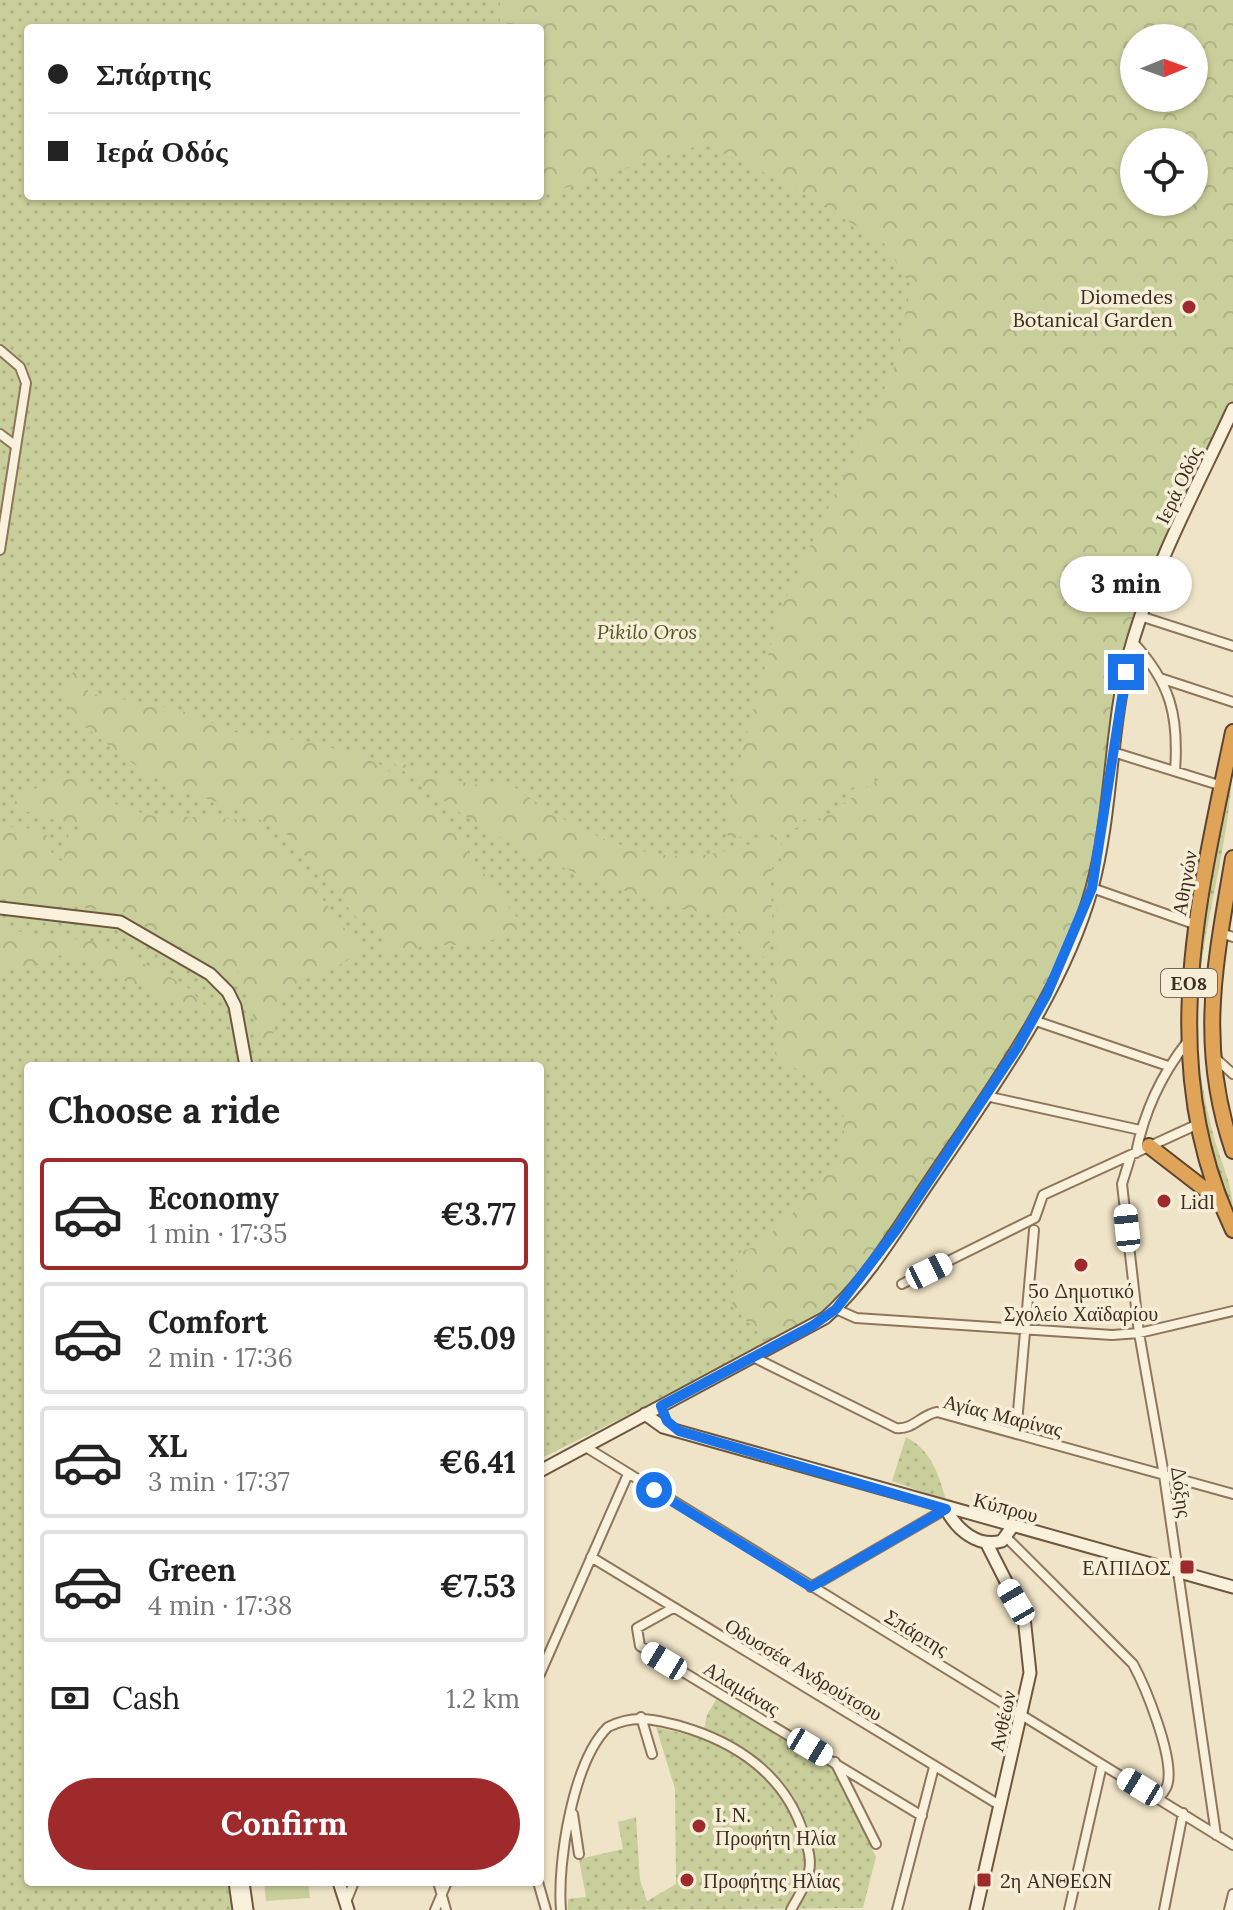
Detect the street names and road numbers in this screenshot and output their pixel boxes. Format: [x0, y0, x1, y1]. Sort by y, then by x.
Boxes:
street label: Ιερά Οδός [1149, 442, 1207, 528]
street label: Αθηνών [1166, 848, 1202, 918]
road number: ΕΟ8 [1161, 969, 1217, 997]
street label: Αγίας Μαρίνας [941, 1388, 1065, 1442]
street label: Δόξης [1166, 1465, 1198, 1519]
street label: Κύπρου [971, 1486, 1041, 1528]
street label: Σπάρτης [881, 1603, 954, 1661]
street label: Οδυσσέα Ανδρούτσου [721, 1612, 887, 1726]
street label: Αλαμάνας [699, 1655, 785, 1721]
street label: Ανθέων [983, 1688, 1021, 1754]

